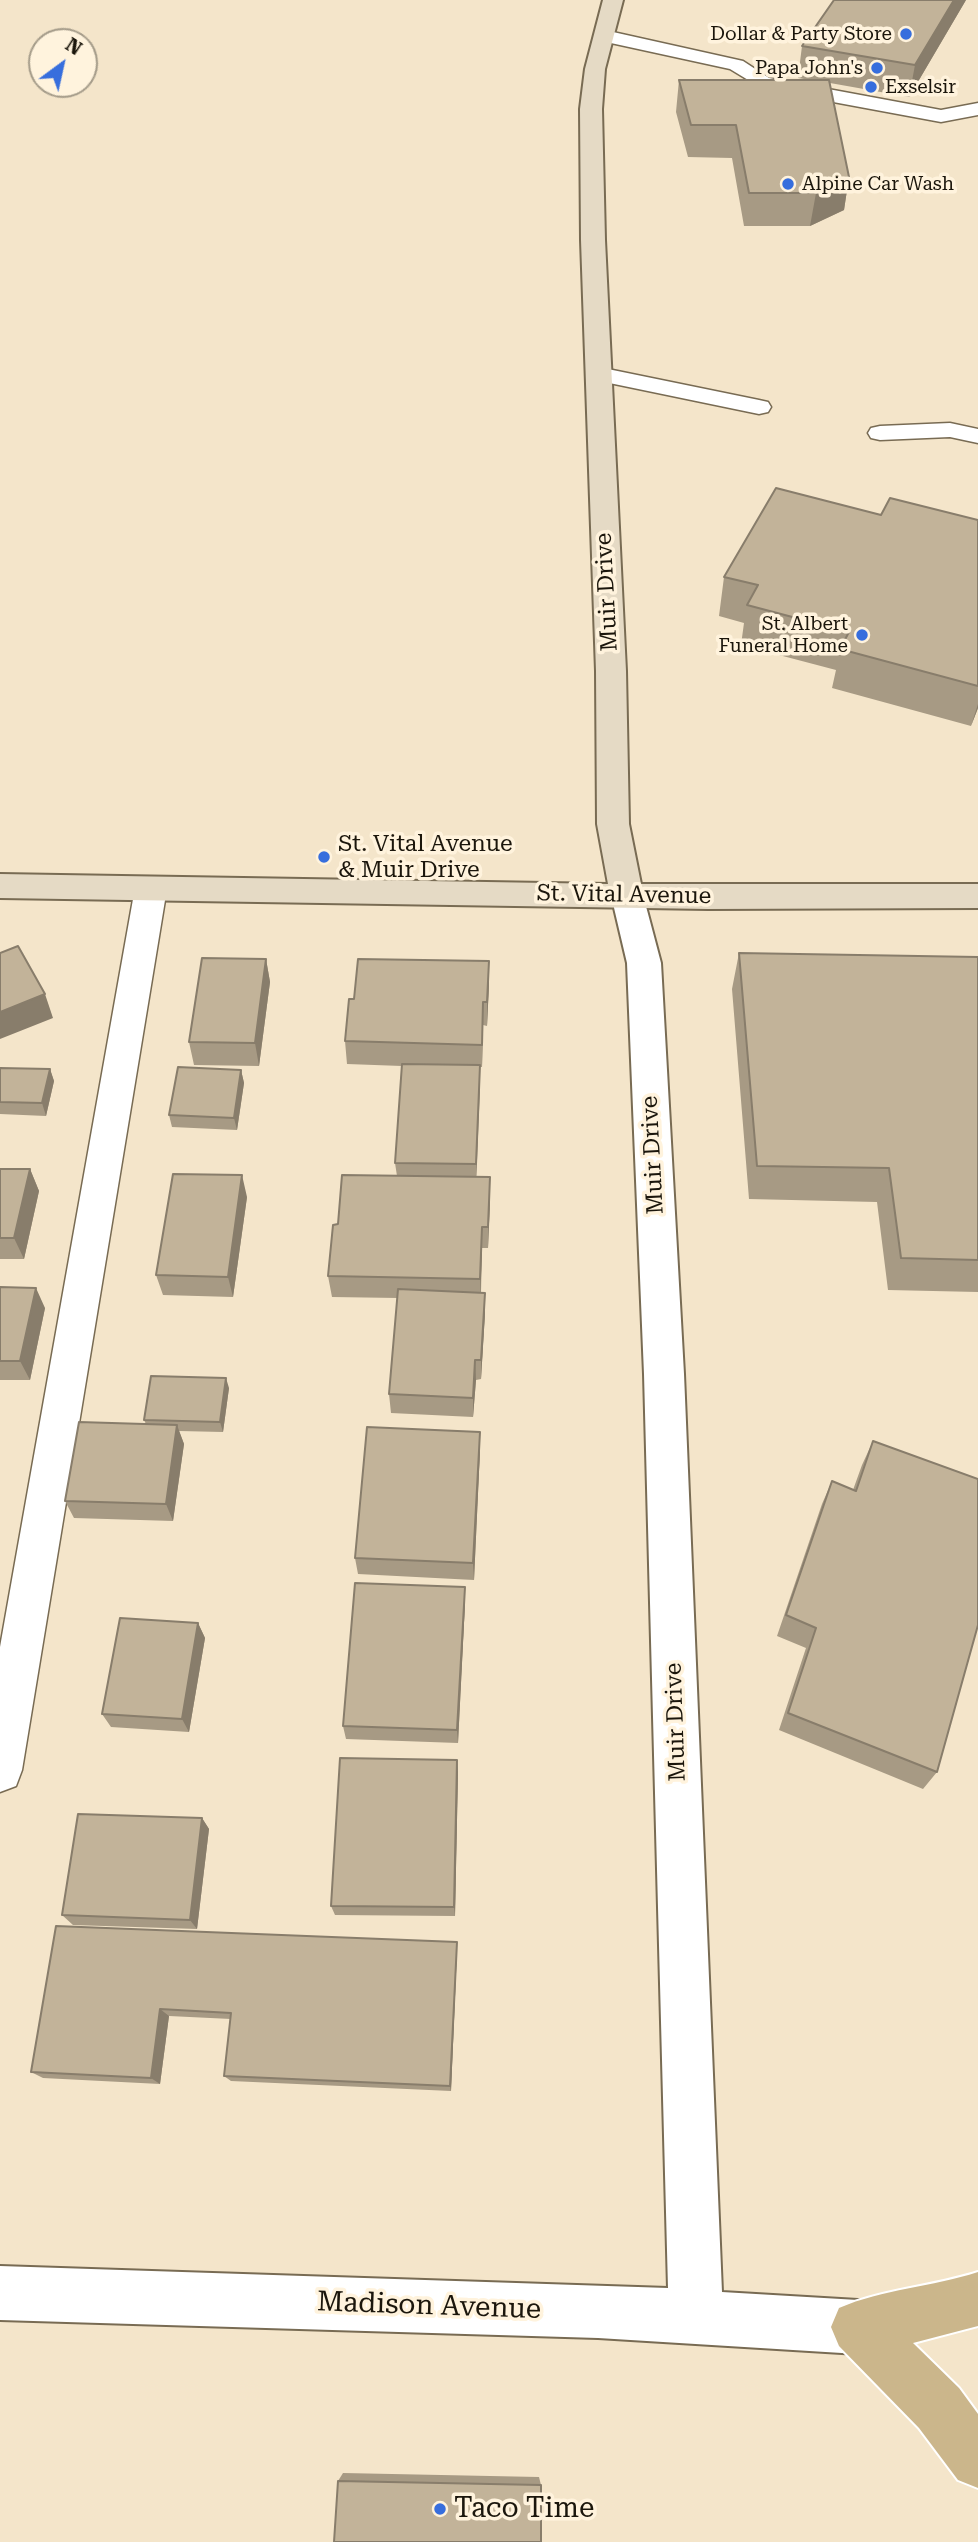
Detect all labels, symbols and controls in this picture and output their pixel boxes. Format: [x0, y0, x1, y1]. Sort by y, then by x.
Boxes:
place label: Dollar & Party Store [710, 23, 892, 45]
marker: Dollar & Party Store [898, 26, 914, 42]
north arrow [28, 28, 98, 98]
text: N [61, 33, 86, 60]
place label: Papa John's [755, 57, 863, 79]
marker: Papa John's [869, 60, 885, 76]
place label: Exselsir [885, 76, 956, 98]
marker: Exselsir [863, 79, 879, 95]
place label: Alpine Car Wash [802, 173, 954, 195]
marker: Alpine Car Wash [780, 176, 796, 192]
street label: Muir Drive [590, 532, 624, 652]
place label: St. Albert Funeral Home [718, 613, 848, 657]
marker: St. Albert Funeral Home [854, 627, 870, 643]
place label: St. Vital Avenue & Muir Drive [338, 830, 513, 884]
marker: St. Vital Avenue & Muir Drive [316, 849, 332, 865]
street label: St. Vital Avenue [536, 880, 712, 910]
street label: Muir Drive [636, 1095, 670, 1215]
street label: Muir Drive [660, 1662, 692, 1782]
street label: Madison Avenue [316, 2285, 542, 2327]
place label: Taco Time [454, 2492, 594, 2526]
marker: Taco Time [432, 2501, 448, 2517]

